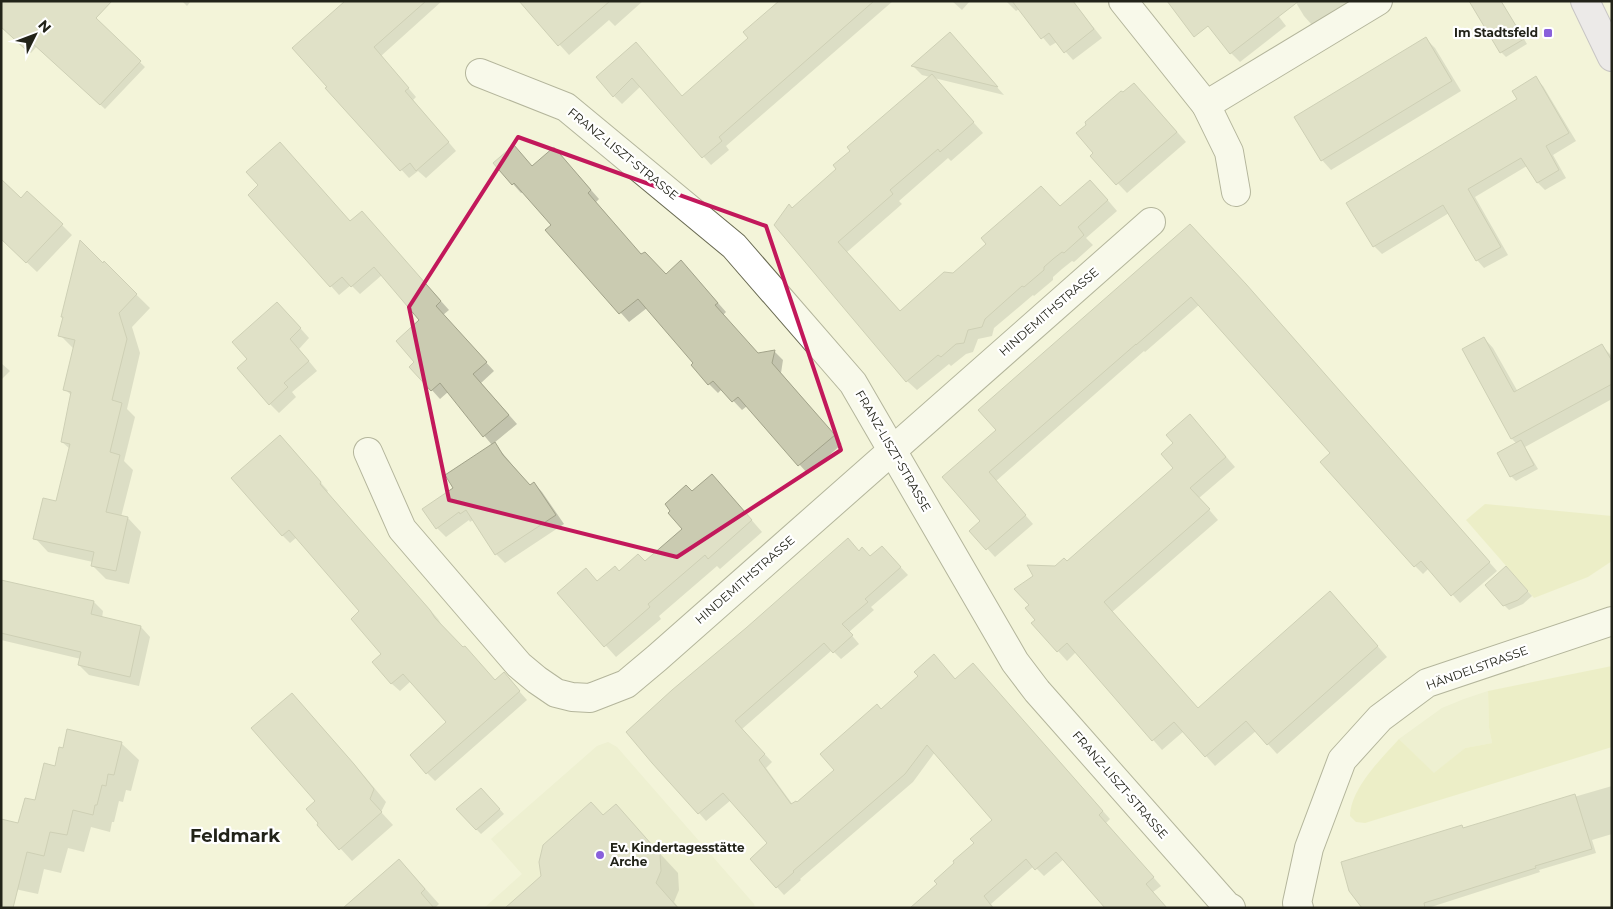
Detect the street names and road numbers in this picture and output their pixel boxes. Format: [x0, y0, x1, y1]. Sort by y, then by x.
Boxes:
street label: FRANZ-LISZT-STRASSE [565, 104, 682, 203]
street label: HINDEMITHSTRASSE [996, 264, 1102, 359]
street label: FRANZ-LISZT-STRASSE [852, 387, 934, 514]
street label: HINDEMITHSTRASSE [692, 532, 798, 627]
street label: HÄNDELSTRASSE [1424, 642, 1530, 693]
street label: FRANZ-LISZT-STRASSE [1070, 728, 1171, 842]

